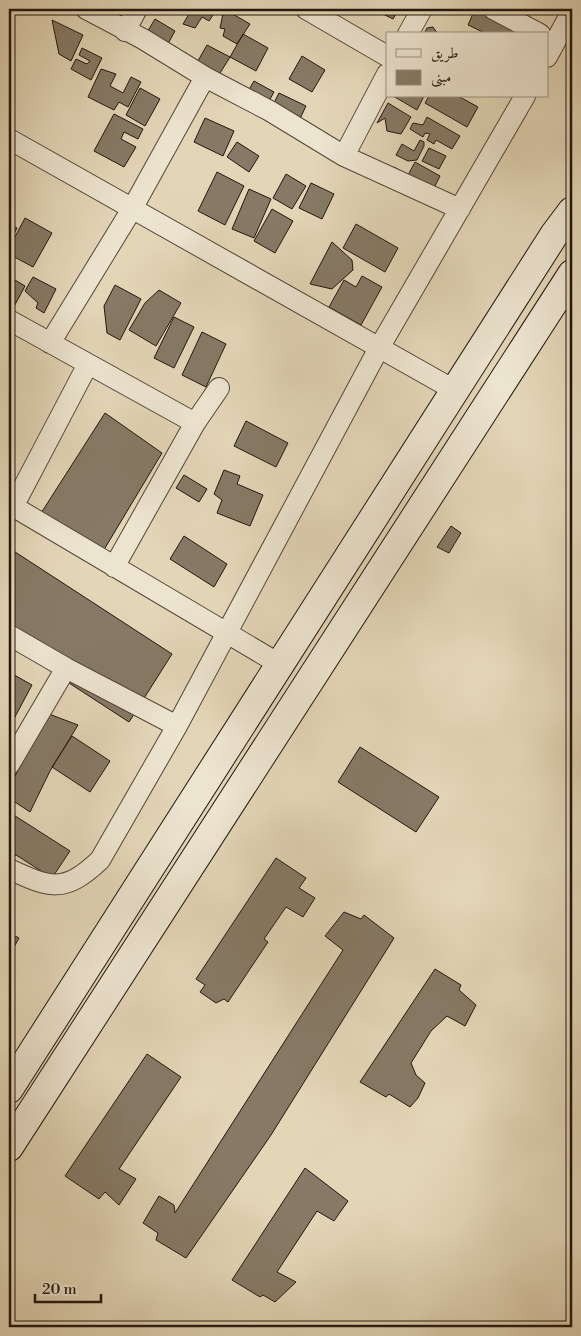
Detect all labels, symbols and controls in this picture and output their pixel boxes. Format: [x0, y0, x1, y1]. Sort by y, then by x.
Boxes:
legend [386, 32, 548, 98]
text: طريق [431, 44, 458, 63]
text: مبنى [431, 68, 451, 88]
scale bar [35, 1271, 101, 1303]
text: 20 m [42, 1280, 77, 1299]

